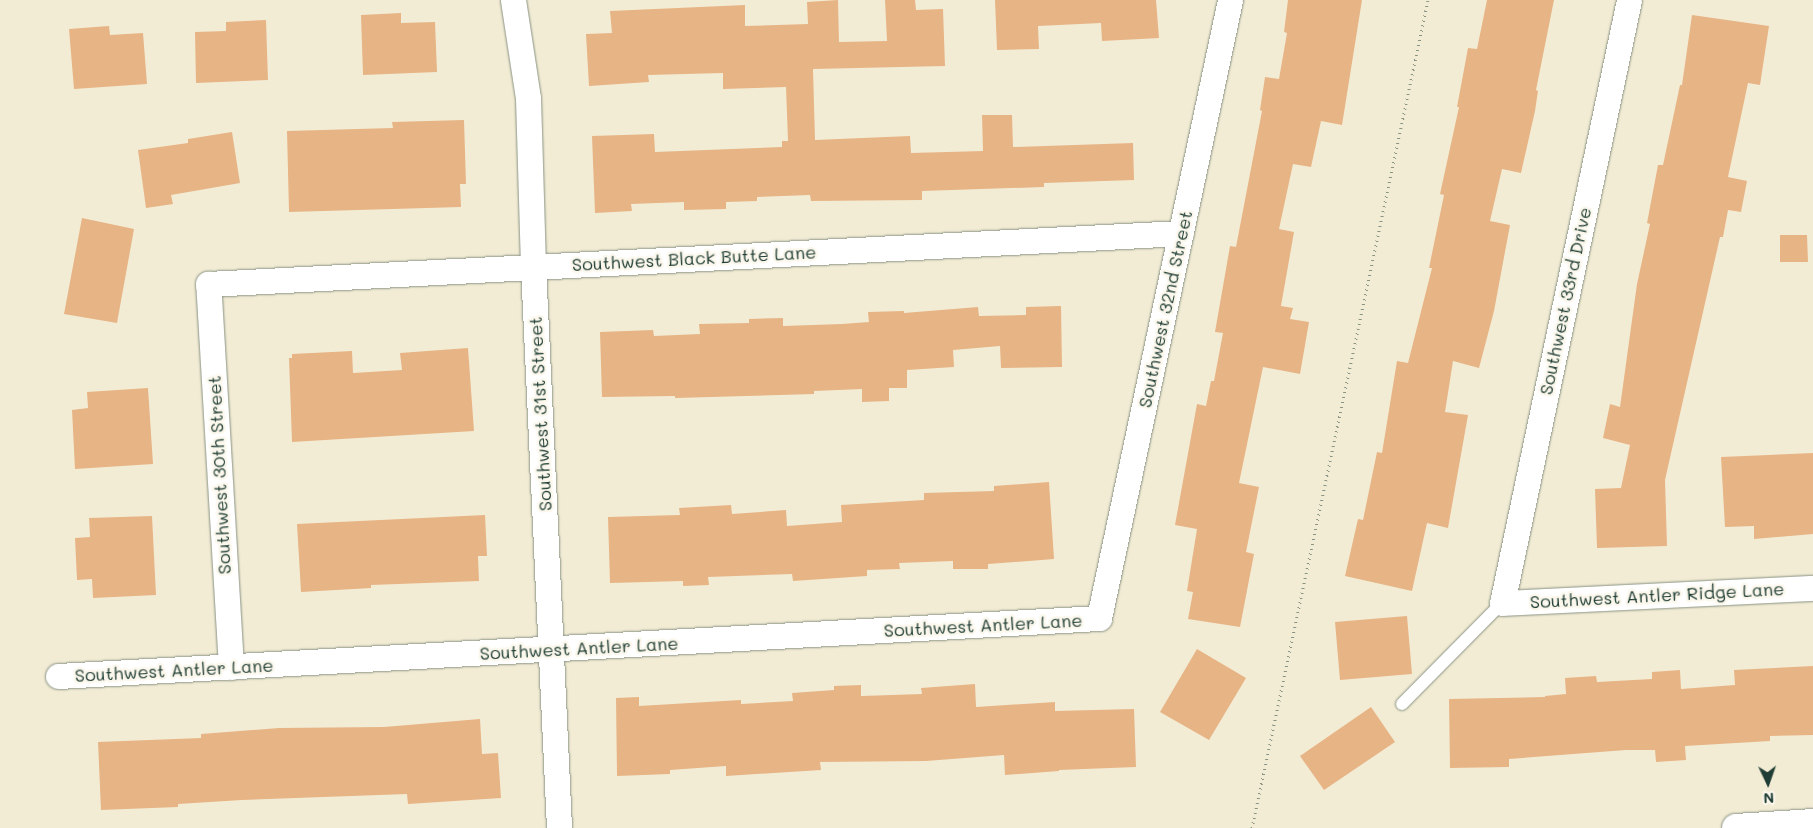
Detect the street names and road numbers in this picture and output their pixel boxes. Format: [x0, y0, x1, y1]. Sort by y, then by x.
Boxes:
street label: Southwest 33rd Drive [1535, 205, 1595, 397]
street label: Southwest 32nd Street [1134, 208, 1196, 410]
street label: Southwest Black Butte Lane [571, 241, 817, 275]
street label: Southwest 31st Street [524, 316, 556, 512]
street label: Southwest 30th Street [203, 375, 235, 575]
street label: Southwest Antler Ridge Lane [1529, 578, 1785, 612]
street label: Southwest Antler Lane [883, 609, 1083, 641]
street label: Southwest Antler Lane [479, 632, 679, 664]
street label: Southwest Antler Lane [74, 654, 274, 686]

